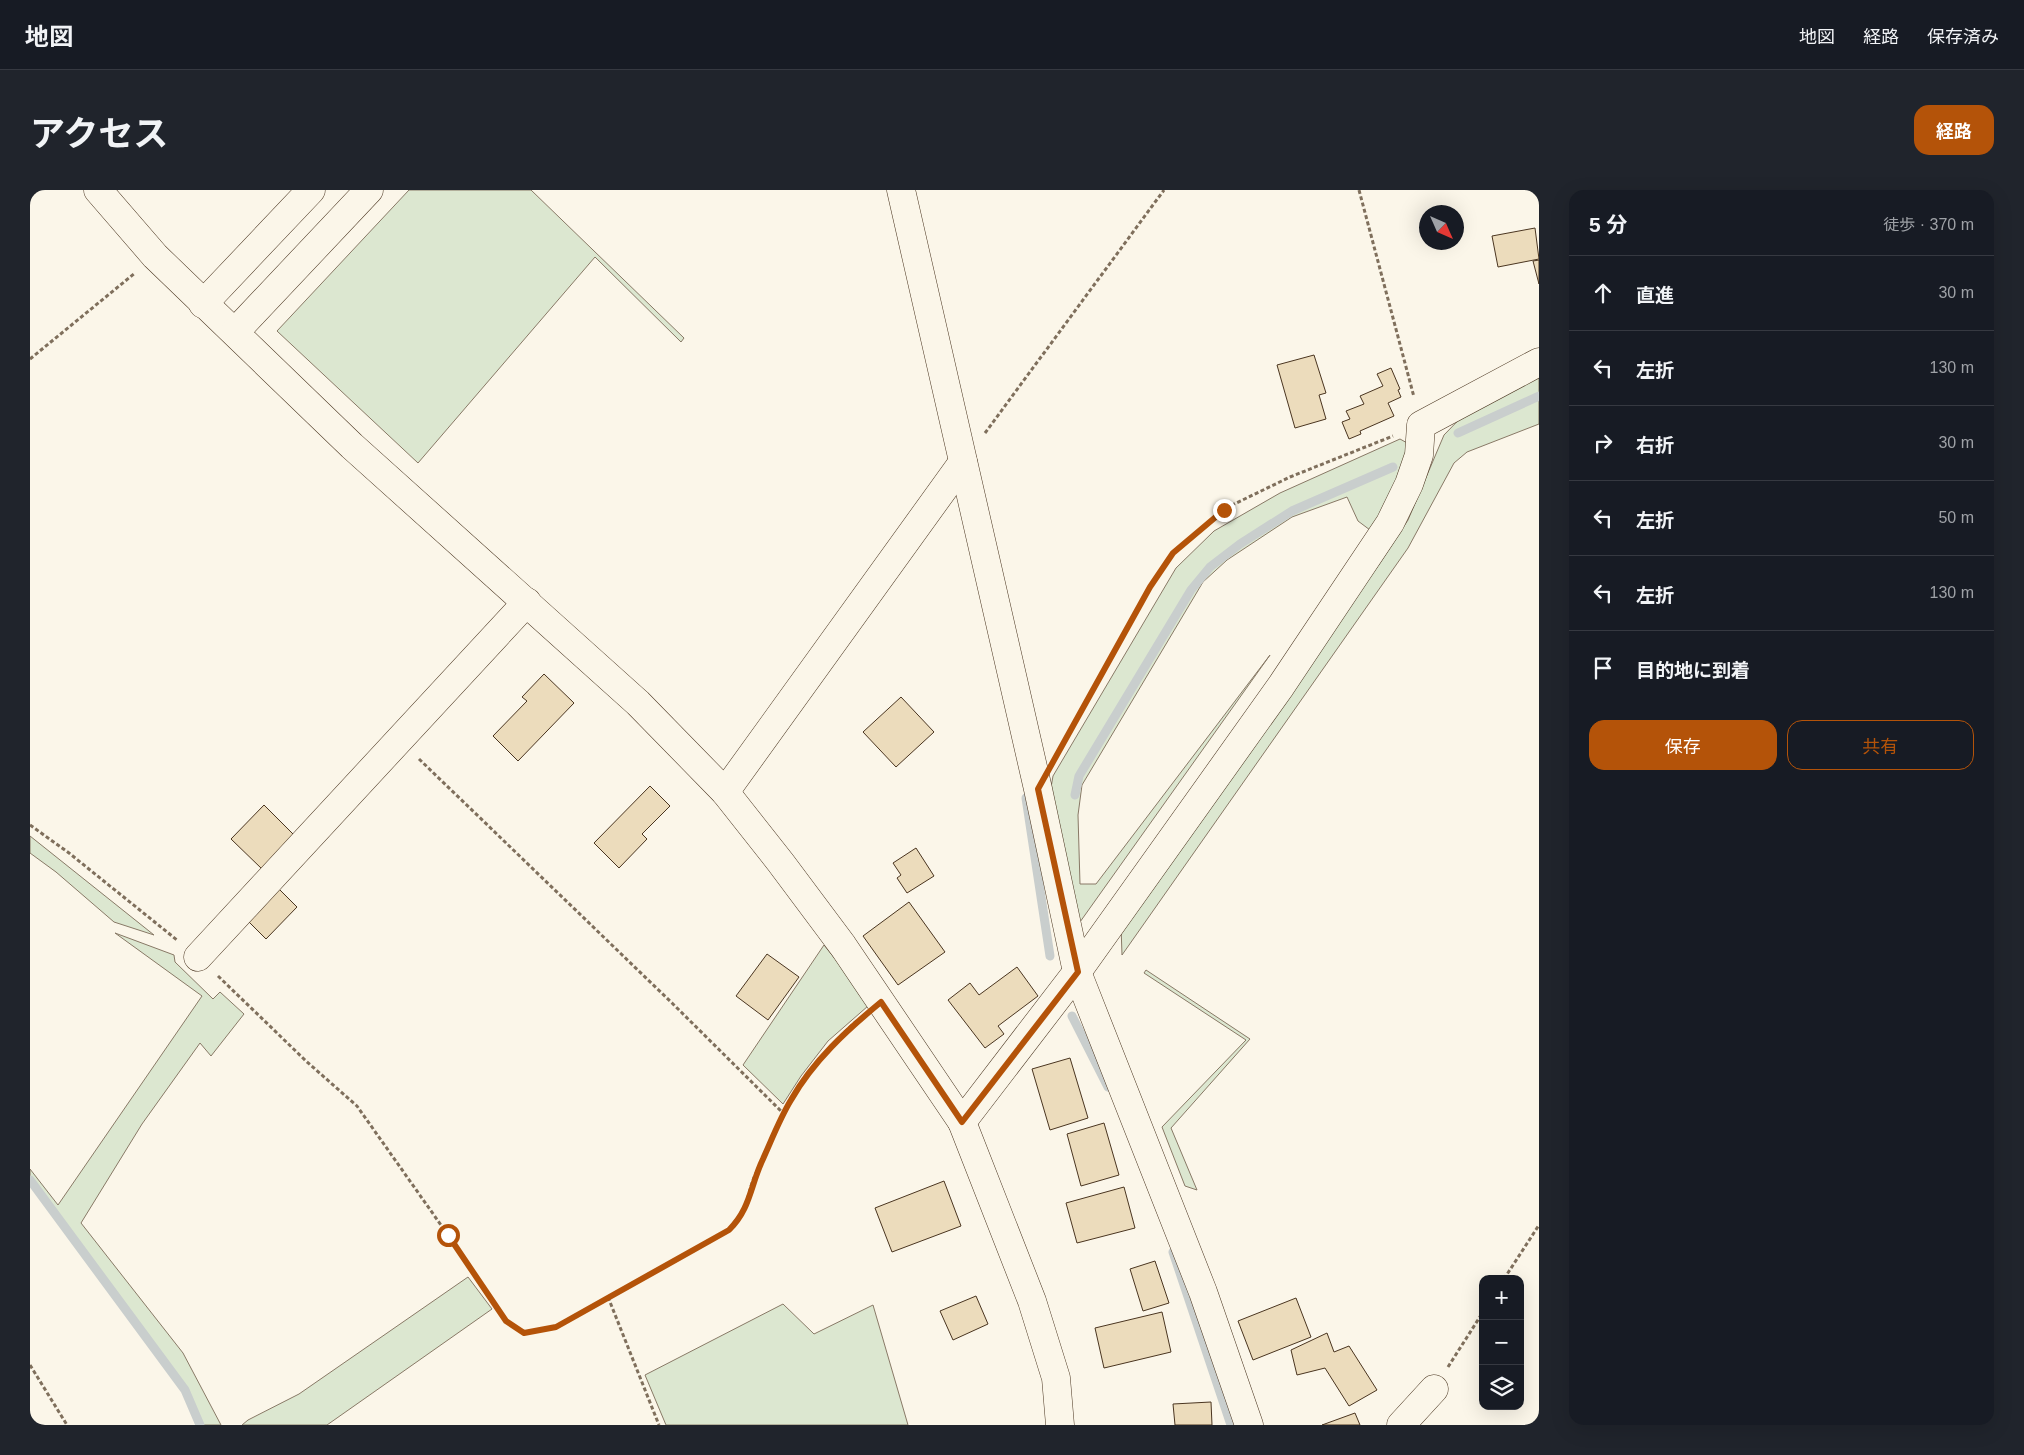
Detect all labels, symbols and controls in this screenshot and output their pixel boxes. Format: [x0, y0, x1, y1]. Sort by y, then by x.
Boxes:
text: 地図 [25, 23, 73, 50]
text: 地図 [1799, 27, 1835, 47]
text: 経路 [1863, 27, 1899, 47]
text: 保存済み [1927, 27, 1999, 47]
button: 経路 [1914, 105, 1994, 155]
text: アクセス [30, 114, 168, 153]
north arrow [1419, 205, 1464, 250]
text: 5 分 [1589, 213, 1628, 236]
text: 徒歩 · 370 m [1883, 216, 1974, 233]
icon: ahead [1589, 279, 1617, 307]
text: 30 m [1938, 284, 1974, 301]
text: 直進 [1636, 285, 1674, 306]
icon: left [1589, 354, 1617, 382]
text: 130 m [1930, 359, 1974, 376]
text: 左折 [1636, 360, 1674, 381]
icon: right [1589, 429, 1617, 457]
text: 30 m [1938, 434, 1974, 451]
text: 右折 [1636, 435, 1674, 456]
route end [1213, 499, 1236, 522]
icon: left [1589, 504, 1617, 532]
text: 50 m [1938, 509, 1974, 526]
text: 左折 [1636, 510, 1674, 531]
icon: left [1589, 579, 1617, 607]
text: 130 m [1930, 584, 1974, 601]
text: 左折 [1636, 585, 1674, 606]
icon: arrive [1589, 654, 1617, 682]
text: 目的地に到着 [1636, 660, 1750, 681]
button: 保存 [1589, 720, 1777, 770]
button: 共有 [1787, 720, 1974, 770]
route start [437, 1224, 460, 1247]
map controls [1479, 1275, 1524, 1410]
button: + [1479, 1275, 1524, 1320]
button: − [1479, 1320, 1524, 1365]
button: layers [1479, 1365, 1524, 1410]

